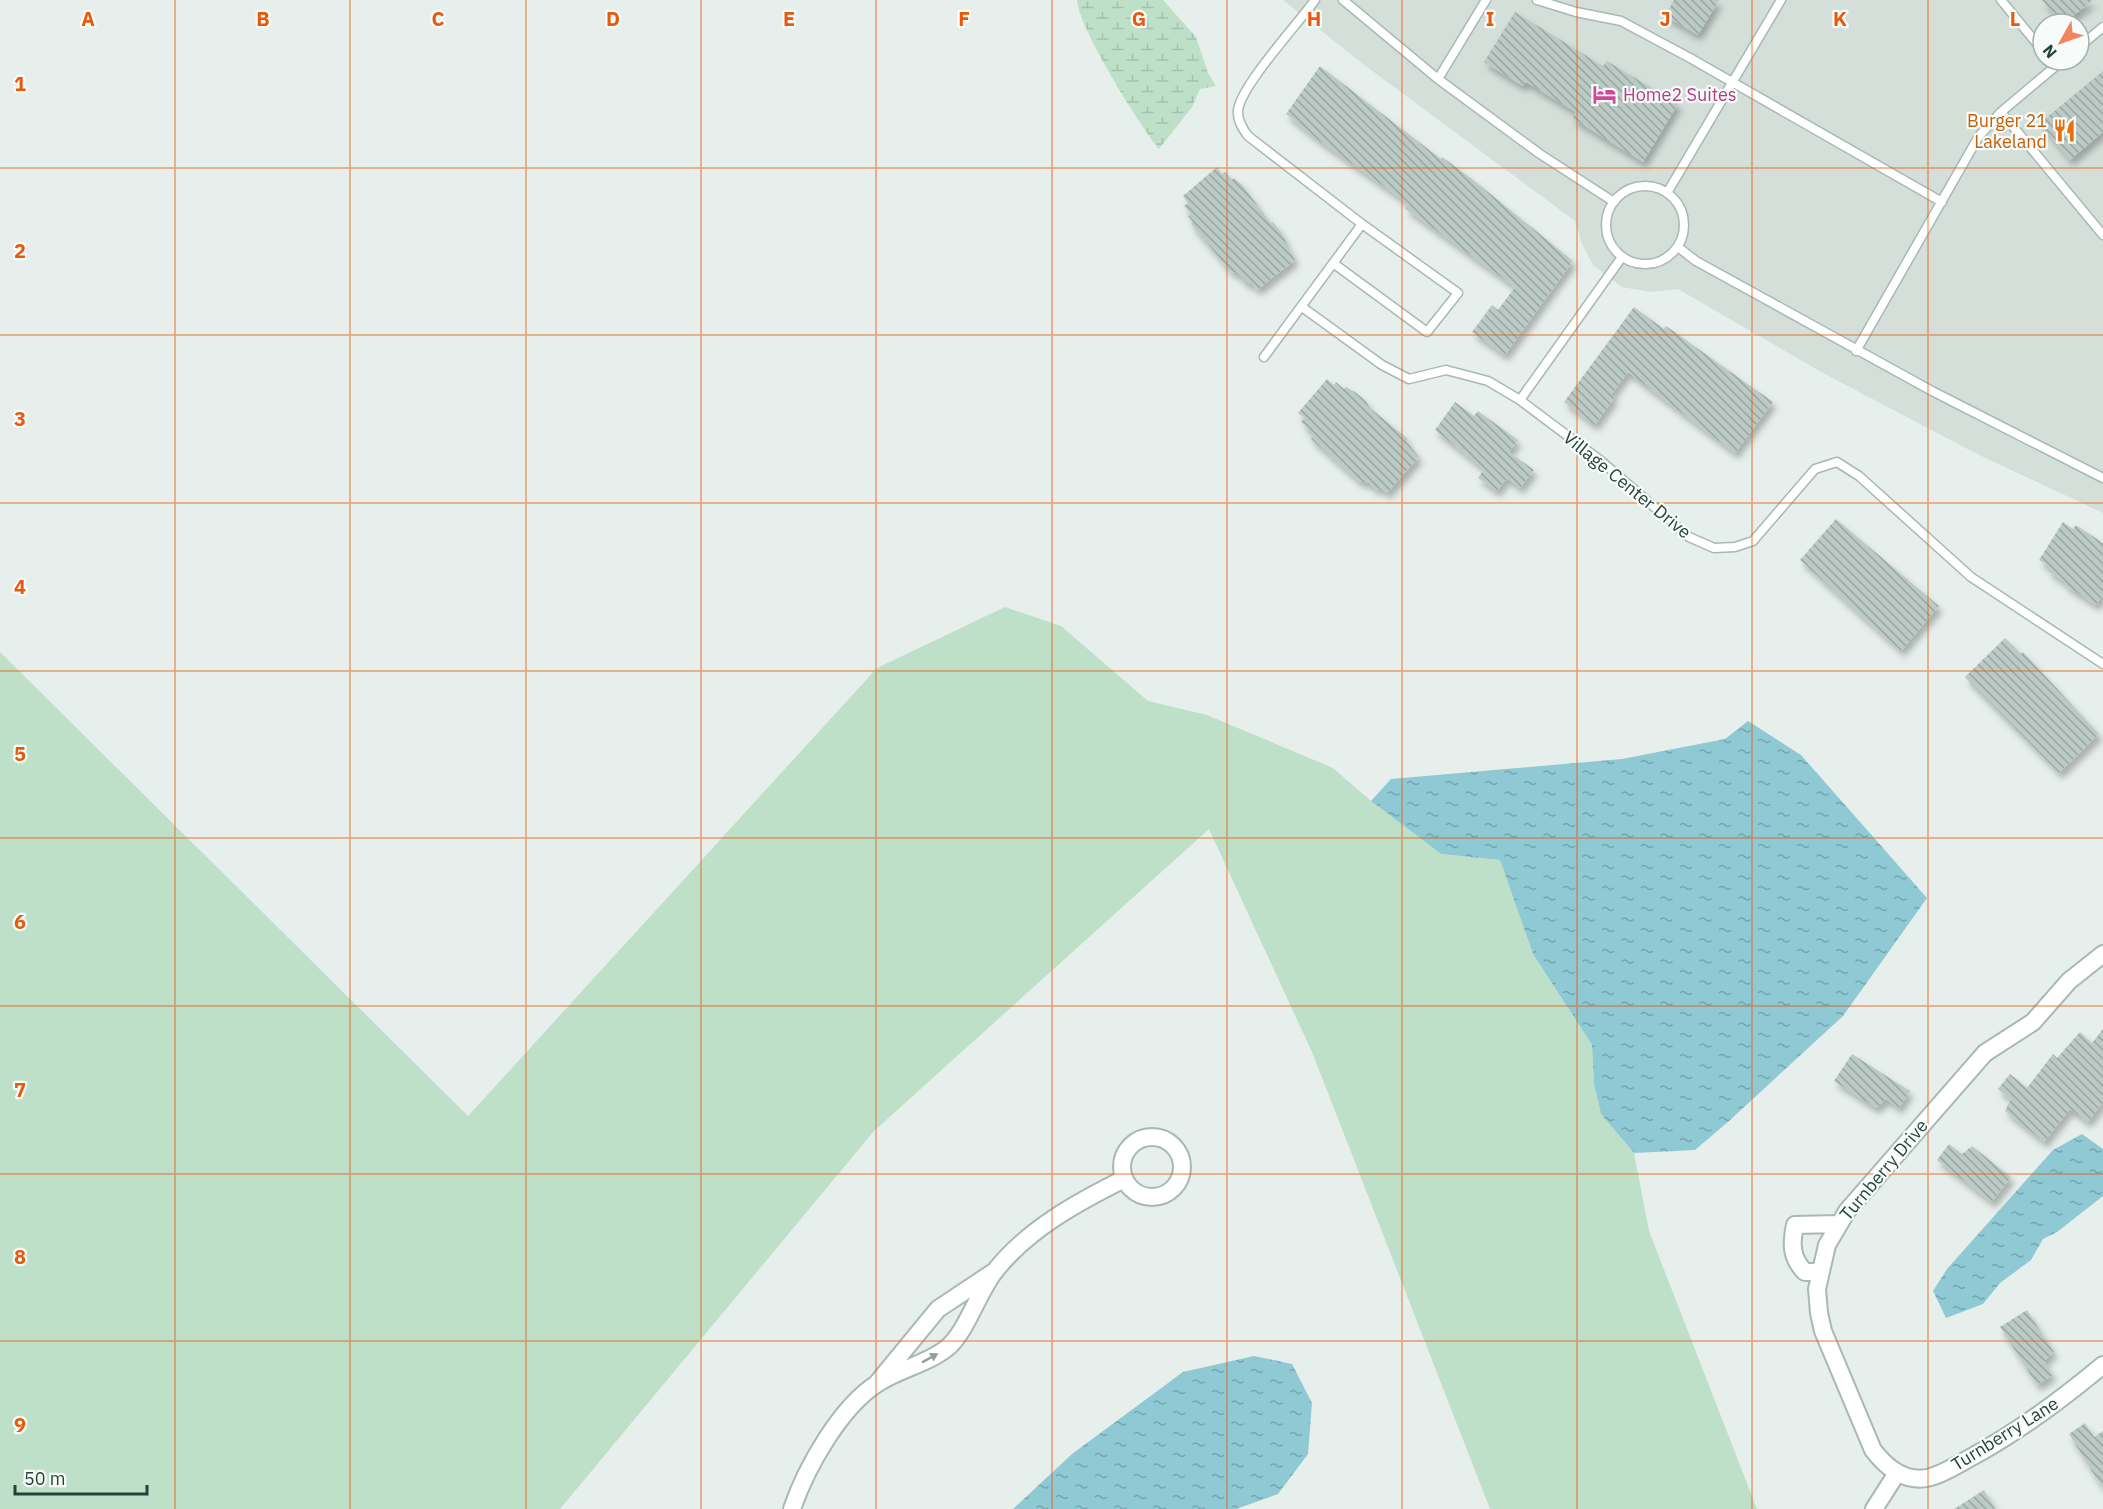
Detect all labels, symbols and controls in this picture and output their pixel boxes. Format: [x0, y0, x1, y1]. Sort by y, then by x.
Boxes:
text: A [81, 5, 95, 32]
text: B [256, 5, 270, 32]
text: C [431, 5, 445, 32]
text: D [606, 5, 620, 32]
text: E [783, 5, 795, 32]
text: F [958, 5, 970, 32]
text: G [1132, 5, 1146, 32]
text: H [1307, 5, 1321, 32]
text: I [1486, 5, 1494, 32]
text: J [1659, 5, 1671, 32]
text: K [1833, 5, 1847, 32]
text: L [2010, 5, 2020, 32]
north arrow [2031, 12, 2091, 72]
text: N [2038, 41, 2061, 63]
text: 1 [14, 70, 26, 97]
hotel icon: Home2 Suites [1592, 82, 1618, 108]
place label: Home2 Suites [1623, 83, 1737, 106]
place label: Burger 21 Lakeland [1967, 109, 2047, 153]
restaurant icon: Burger 21 Lakeland [2052, 118, 2078, 144]
text: 2 [14, 237, 26, 264]
text: 3 [14, 405, 26, 432]
street label: Village Center Drive [1559, 426, 1696, 543]
text: 4 [14, 573, 26, 600]
text: 5 [14, 740, 26, 767]
text: 6 [14, 908, 26, 935]
text: 7 [14, 1076, 26, 1103]
street label: Turnberry Drive [1835, 1114, 1933, 1225]
text: 8 [14, 1243, 26, 1270]
one-way arrow [922, 1353, 939, 1363]
street label: Turnberry Lane [1947, 1391, 2063, 1476]
text: 9 [14, 1411, 26, 1438]
scale bar [15, 1458, 147, 1496]
text: 50 m [24, 1467, 66, 1490]

